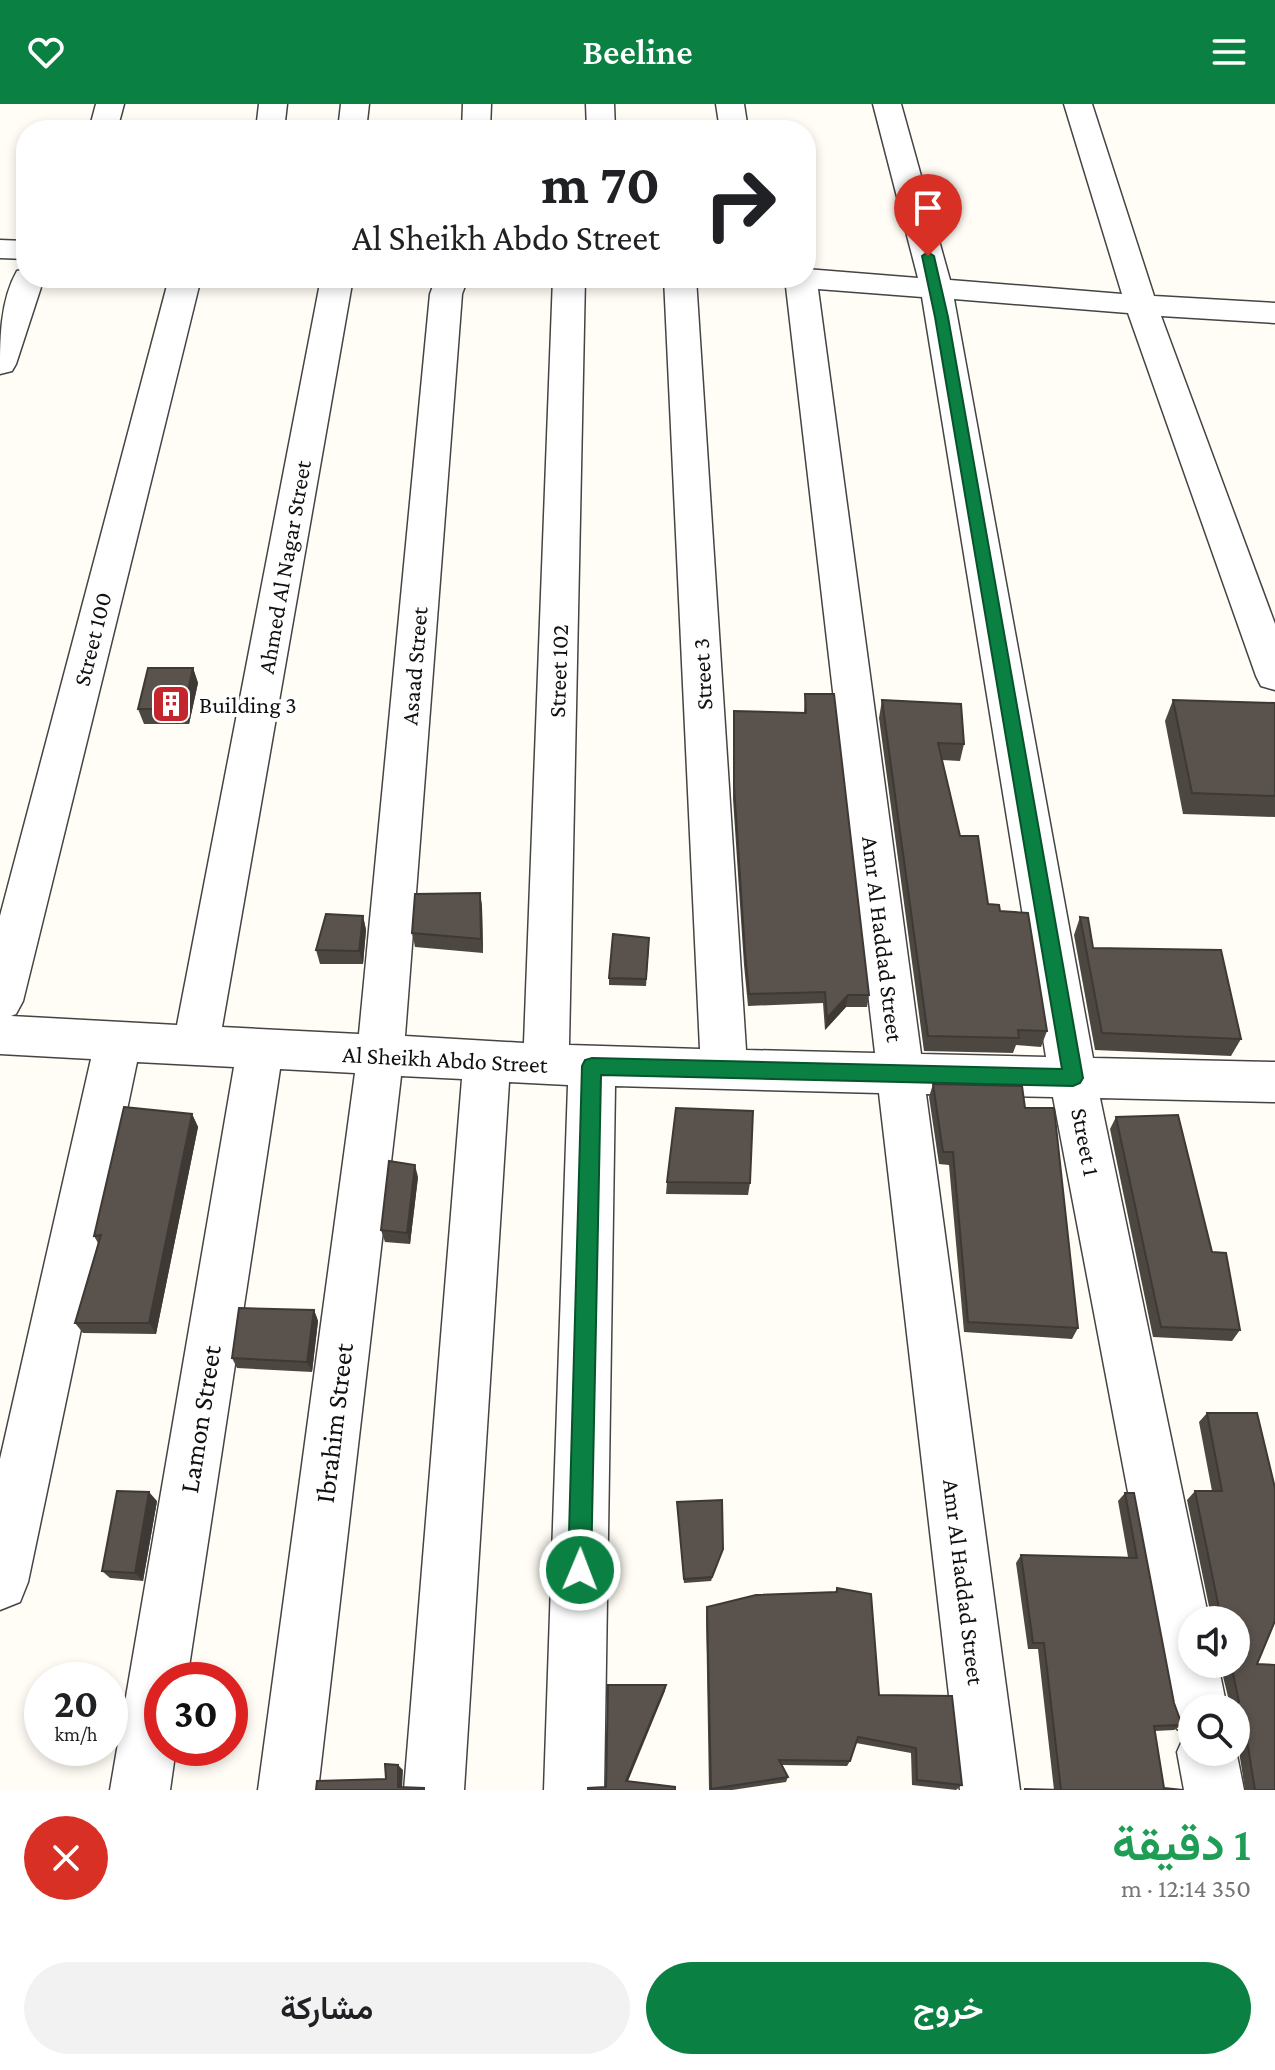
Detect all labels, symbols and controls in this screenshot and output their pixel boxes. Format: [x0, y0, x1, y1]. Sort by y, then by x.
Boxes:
icon: heart [24, 30, 68, 74]
icon: menu [1207, 30, 1251, 74]
text: Beeline [582, 32, 693, 72]
icon: right [688, 152, 792, 256]
text: 70 m [541, 153, 660, 215]
pin [894, 174, 962, 256]
icon: arrive [906, 186, 950, 230]
text: Al Sheikh Abdo Street [352, 218, 660, 258]
street label: Ahmed Al Nagar Street [252, 457, 316, 676]
street label: Street 100 [67, 589, 117, 689]
street label: Asaad Street [395, 605, 433, 726]
street label: Street 102 [543, 624, 573, 718]
street label: Street 3 [687, 637, 717, 711]
building icon: Building 3 [150, 683, 192, 725]
place label: Building 3 [199, 691, 297, 718]
street label: Amr Al Haddad Street [857, 835, 909, 1044]
street label: Al Sheikh Abdo Street [342, 1040, 549, 1078]
street label: Street 1 [1066, 1106, 1106, 1178]
street label: Ibrahim Street [309, 1341, 359, 1505]
street label: Lamon Street [173, 1342, 227, 1495]
street label: Amr Al Haddad Street [938, 1478, 990, 1687]
position arrow [538, 1528, 622, 1612]
map controls [1178, 1606, 1250, 1766]
button: sound [1178, 1606, 1250, 1678]
speed limit sign: 30 [144, 1662, 248, 1766]
text: 20 [54, 1681, 98, 1726]
button: search [1178, 1694, 1250, 1766]
text: km/h [54, 1723, 98, 1745]
button: close [24, 1816, 108, 1900]
text: 1 دقيقة [1112, 1817, 1251, 1870]
text: 350 m · 12:14 [1121, 1874, 1251, 1903]
button: مشاركة [24, 1962, 630, 2054]
button: خروج [646, 1962, 1251, 2054]

